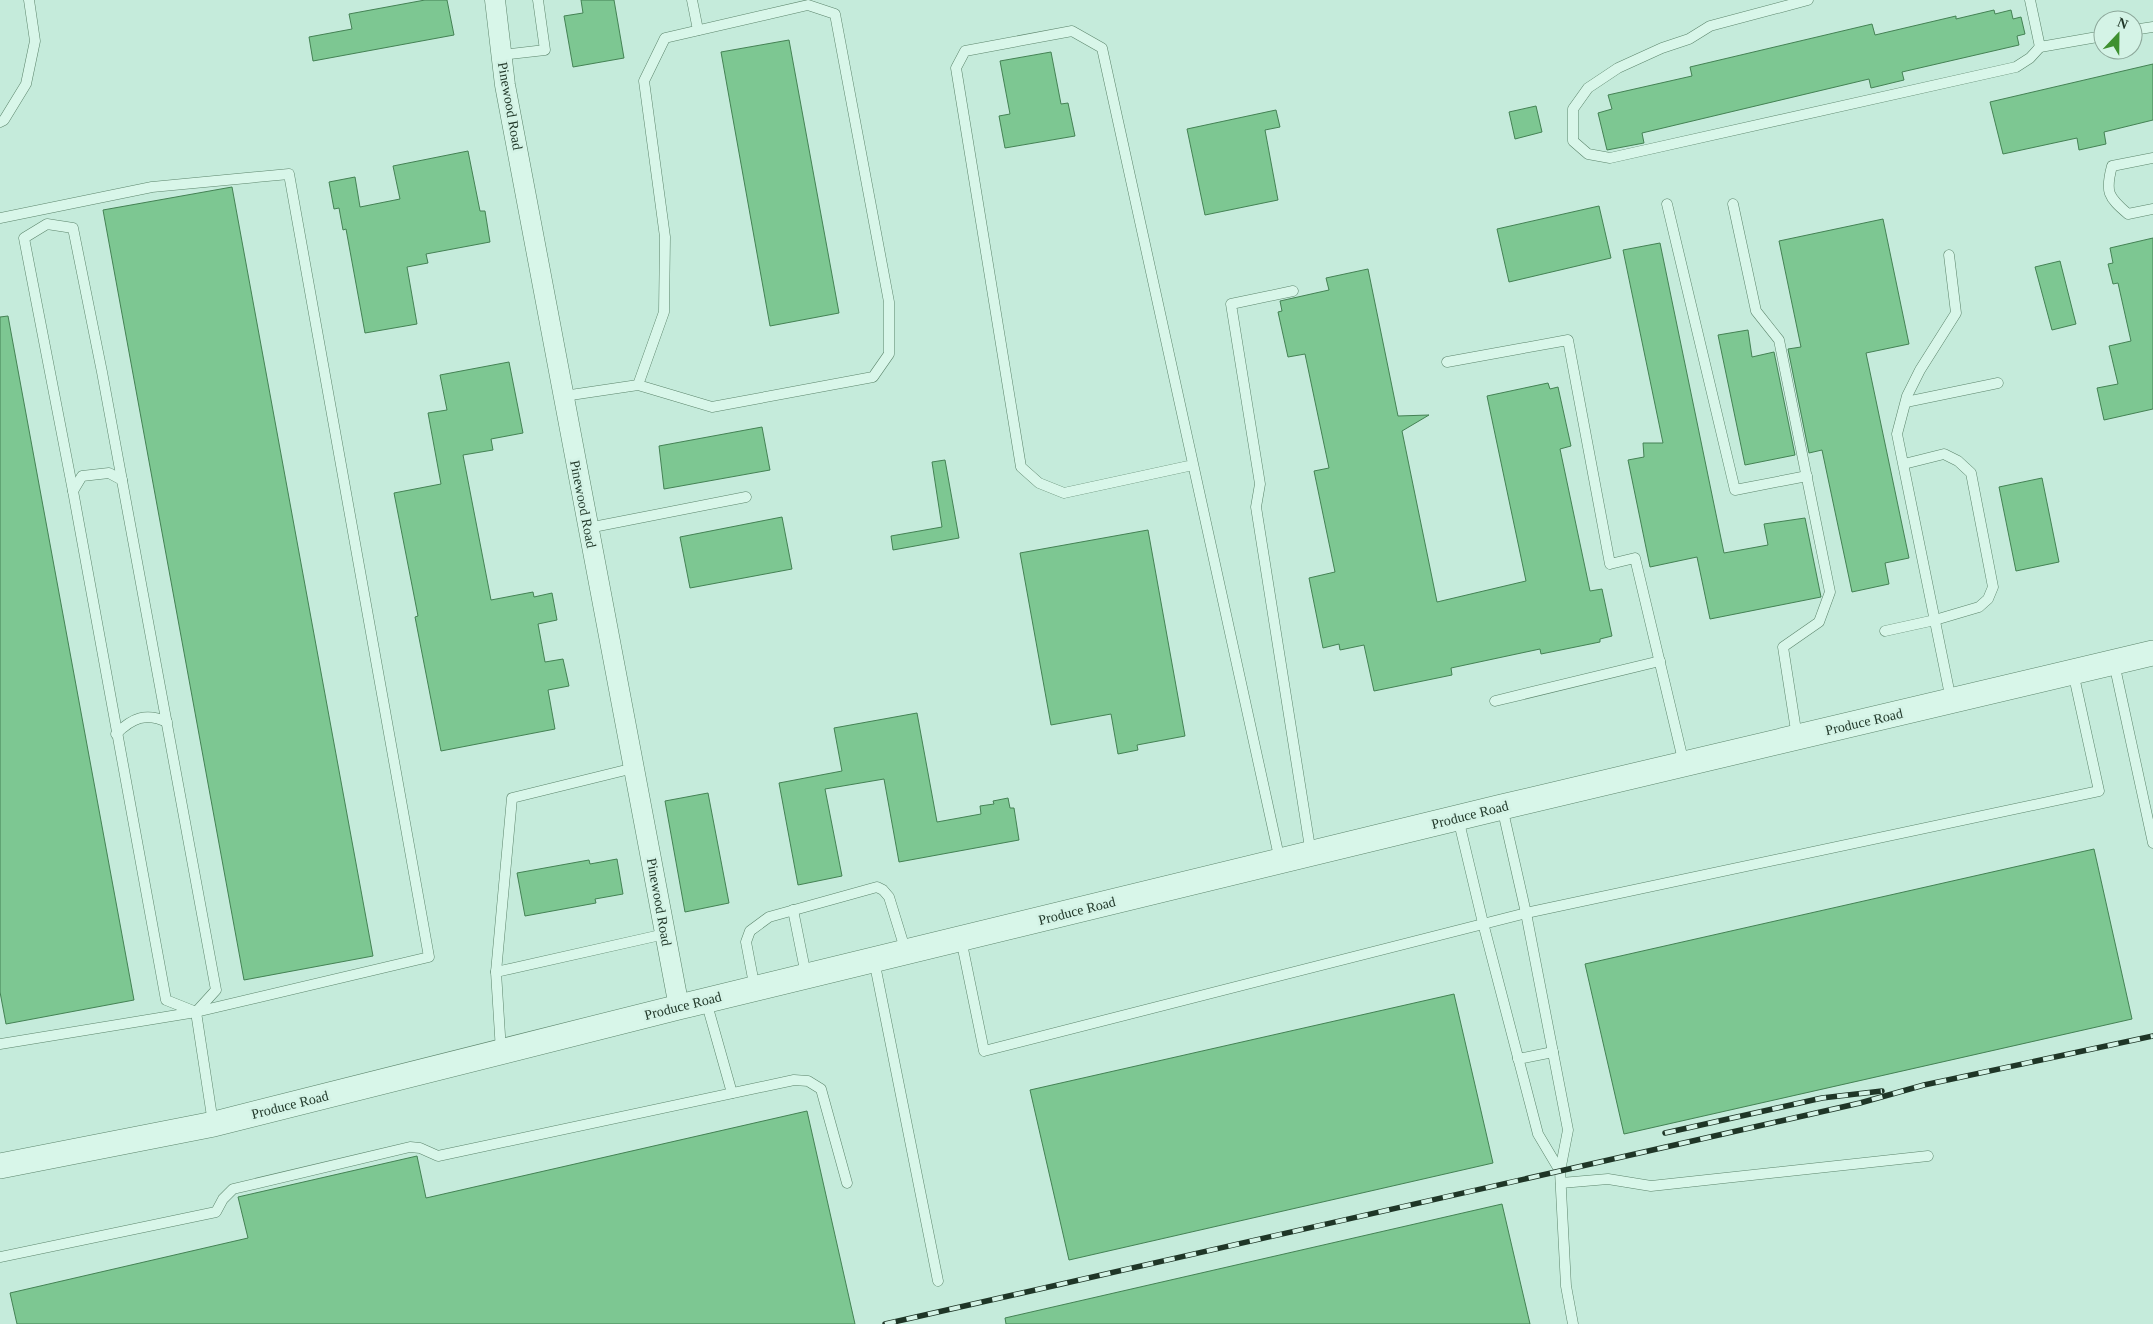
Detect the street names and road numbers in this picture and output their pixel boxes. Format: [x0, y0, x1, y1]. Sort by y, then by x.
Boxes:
street label: Pinewood Road [495, 61, 525, 151]
street label: Pinewood Road [567, 459, 599, 549]
street label: Produce Road [1824, 706, 1904, 738]
street label: Produce Road [1430, 798, 1510, 832]
street label: Pinewood Road [644, 857, 674, 947]
street label: Produce Road [1037, 894, 1117, 928]
street label: Produce Road [643, 989, 723, 1023]
street label: Produce Road [250, 1088, 330, 1122]

